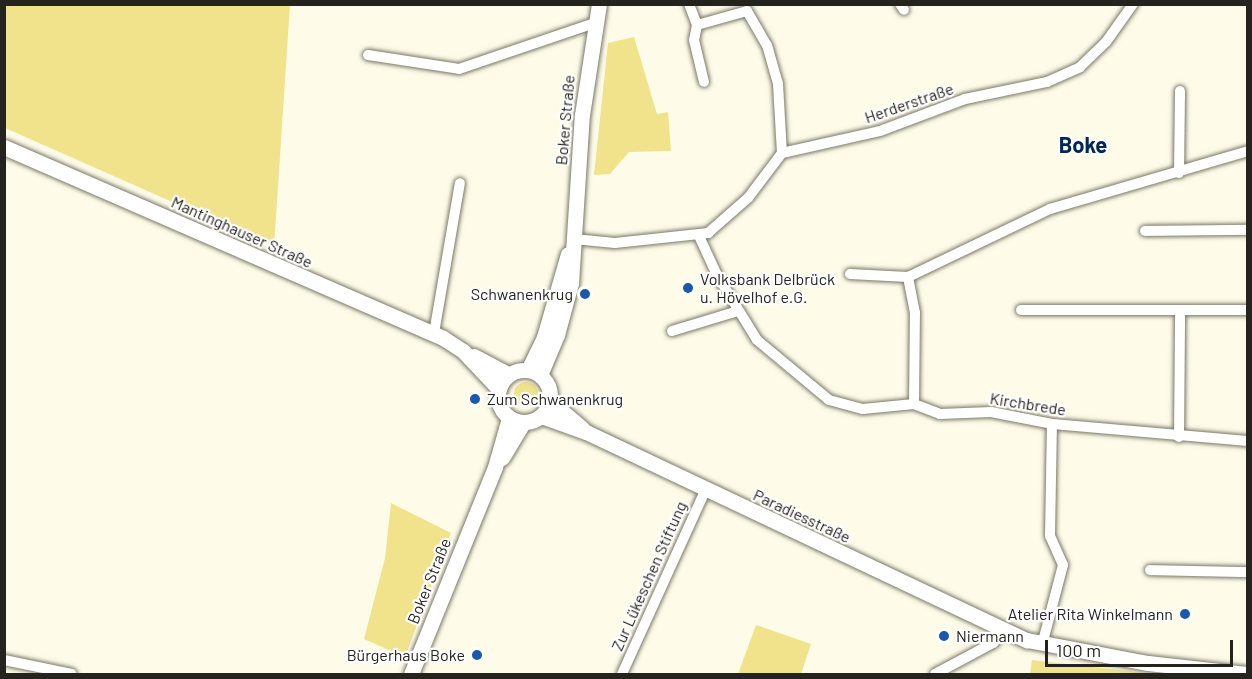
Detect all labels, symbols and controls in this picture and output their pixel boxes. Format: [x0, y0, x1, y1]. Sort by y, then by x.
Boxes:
street label: Boker Straße [551, 74, 579, 166]
street label: Herderstraße [862, 79, 956, 127]
district label: Boke [1059, 132, 1107, 158]
street label: Mantinghauser Straße [168, 192, 316, 272]
place label: Volksbank Delbrück u. Hövelhof e.G. [700, 269, 835, 307]
marker: Volksbank Delbrück u. Hövelhof e.G. [681, 281, 695, 295]
place label: Schwanenkrug [471, 284, 573, 304]
marker: Schwanenkrug [578, 287, 592, 301]
place label: Zum Schwanenkrug [487, 389, 623, 409]
street label: Kirchbrede [989, 389, 1067, 419]
marker: Zum Schwanenkrug [468, 392, 482, 406]
street label: Paradiesstraße [750, 485, 854, 547]
street label: Zur Lükeschen Stiftung [607, 498, 691, 654]
street label: Boker Straße [403, 535, 455, 627]
place label: Atelier Rita Winkelmann [1008, 604, 1173, 624]
marker: Atelier Rita Winkelmann [1178, 607, 1192, 621]
place label: Niermann [956, 626, 1024, 646]
scale bar [1048, 628, 1236, 666]
marker: Niermann [937, 629, 951, 643]
text: 100 m [1056, 639, 1101, 661]
place label: Bürgerhaus Boke [347, 645, 465, 665]
marker: Bürgerhaus Boke [470, 648, 484, 662]

